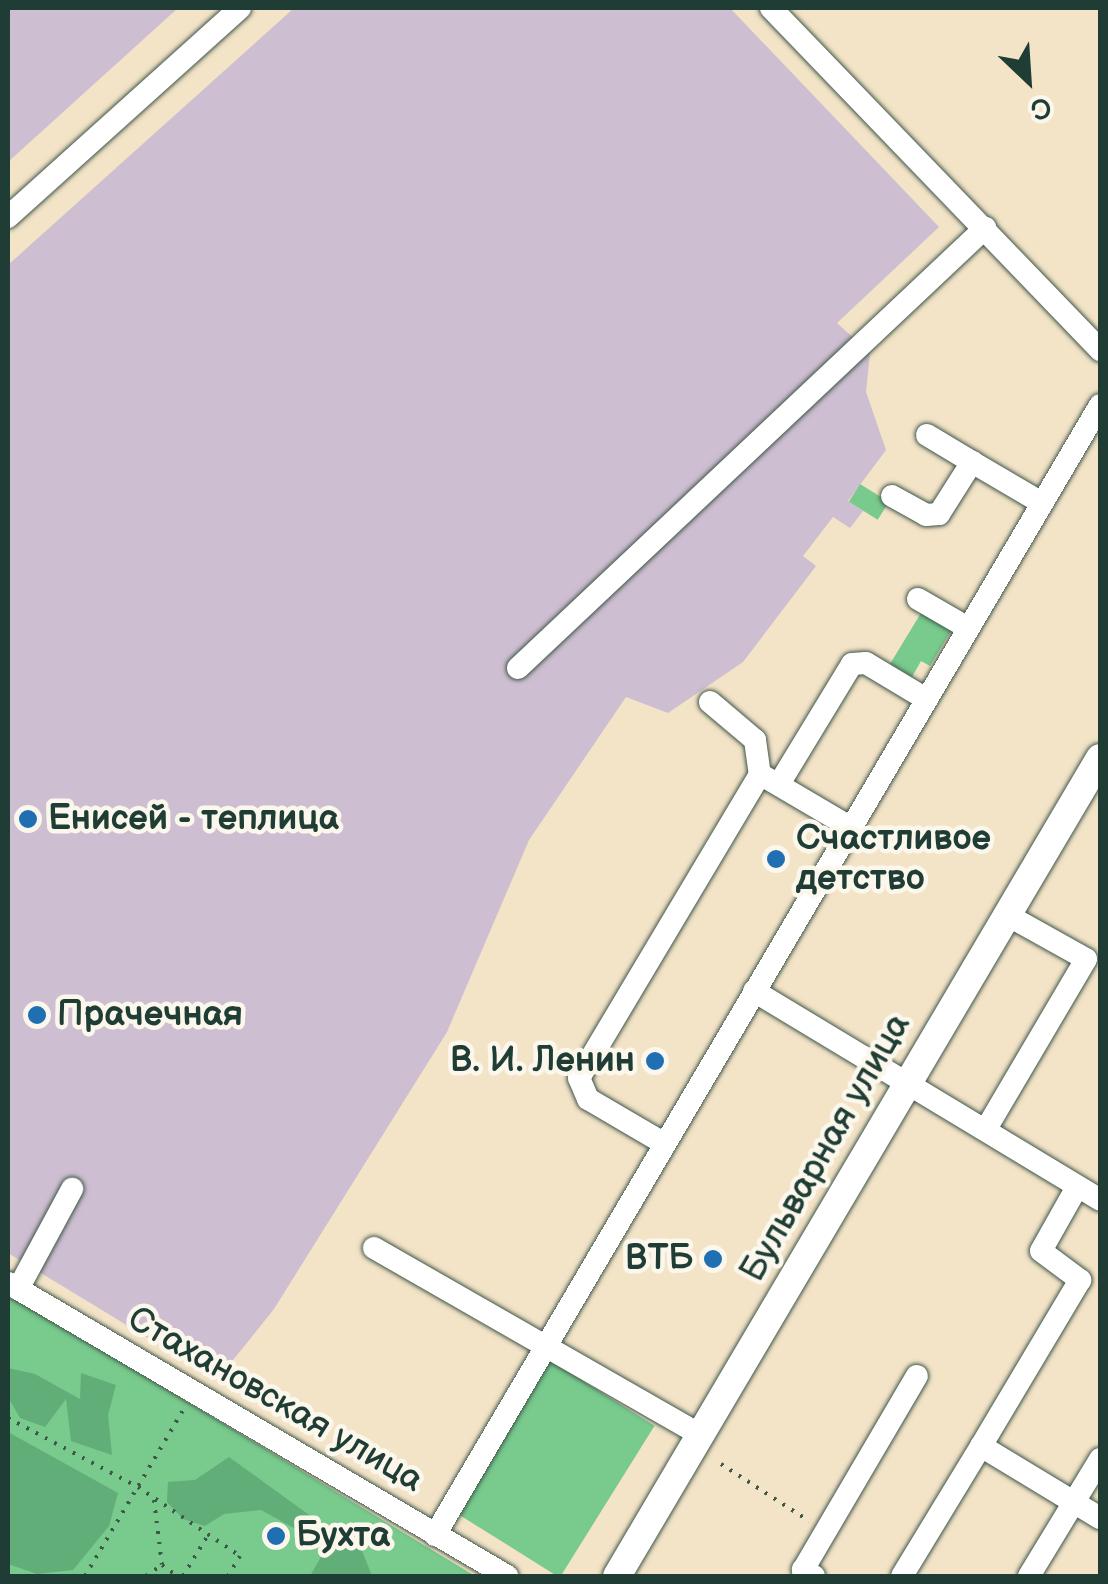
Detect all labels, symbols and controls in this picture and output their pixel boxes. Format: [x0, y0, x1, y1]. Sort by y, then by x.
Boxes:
north arrow [978, 30, 1078, 130]
text: С [1025, 89, 1057, 127]
place label: Енисей - теплица [48, 798, 339, 840]
marker: Енисей - теплица [17, 808, 39, 830]
place label: Счастливое детство [796, 818, 991, 900]
marker: Счастливое детство [765, 848, 787, 870]
place label: Прачечная [57, 994, 243, 1036]
marker: Прачечная [26, 1004, 48, 1026]
street label: Бульварная улица [732, 1006, 920, 1290]
place label: В. И. Ленин [450, 1040, 635, 1082]
marker: В. И. Ленин [644, 1050, 666, 1072]
place label: ВТБ [625, 1238, 693, 1280]
marker: ВТБ [702, 1248, 724, 1270]
street label: Стахановская улица [120, 1298, 430, 1502]
place label: Бухта [296, 1515, 390, 1557]
marker: Бухта [265, 1525, 287, 1547]

